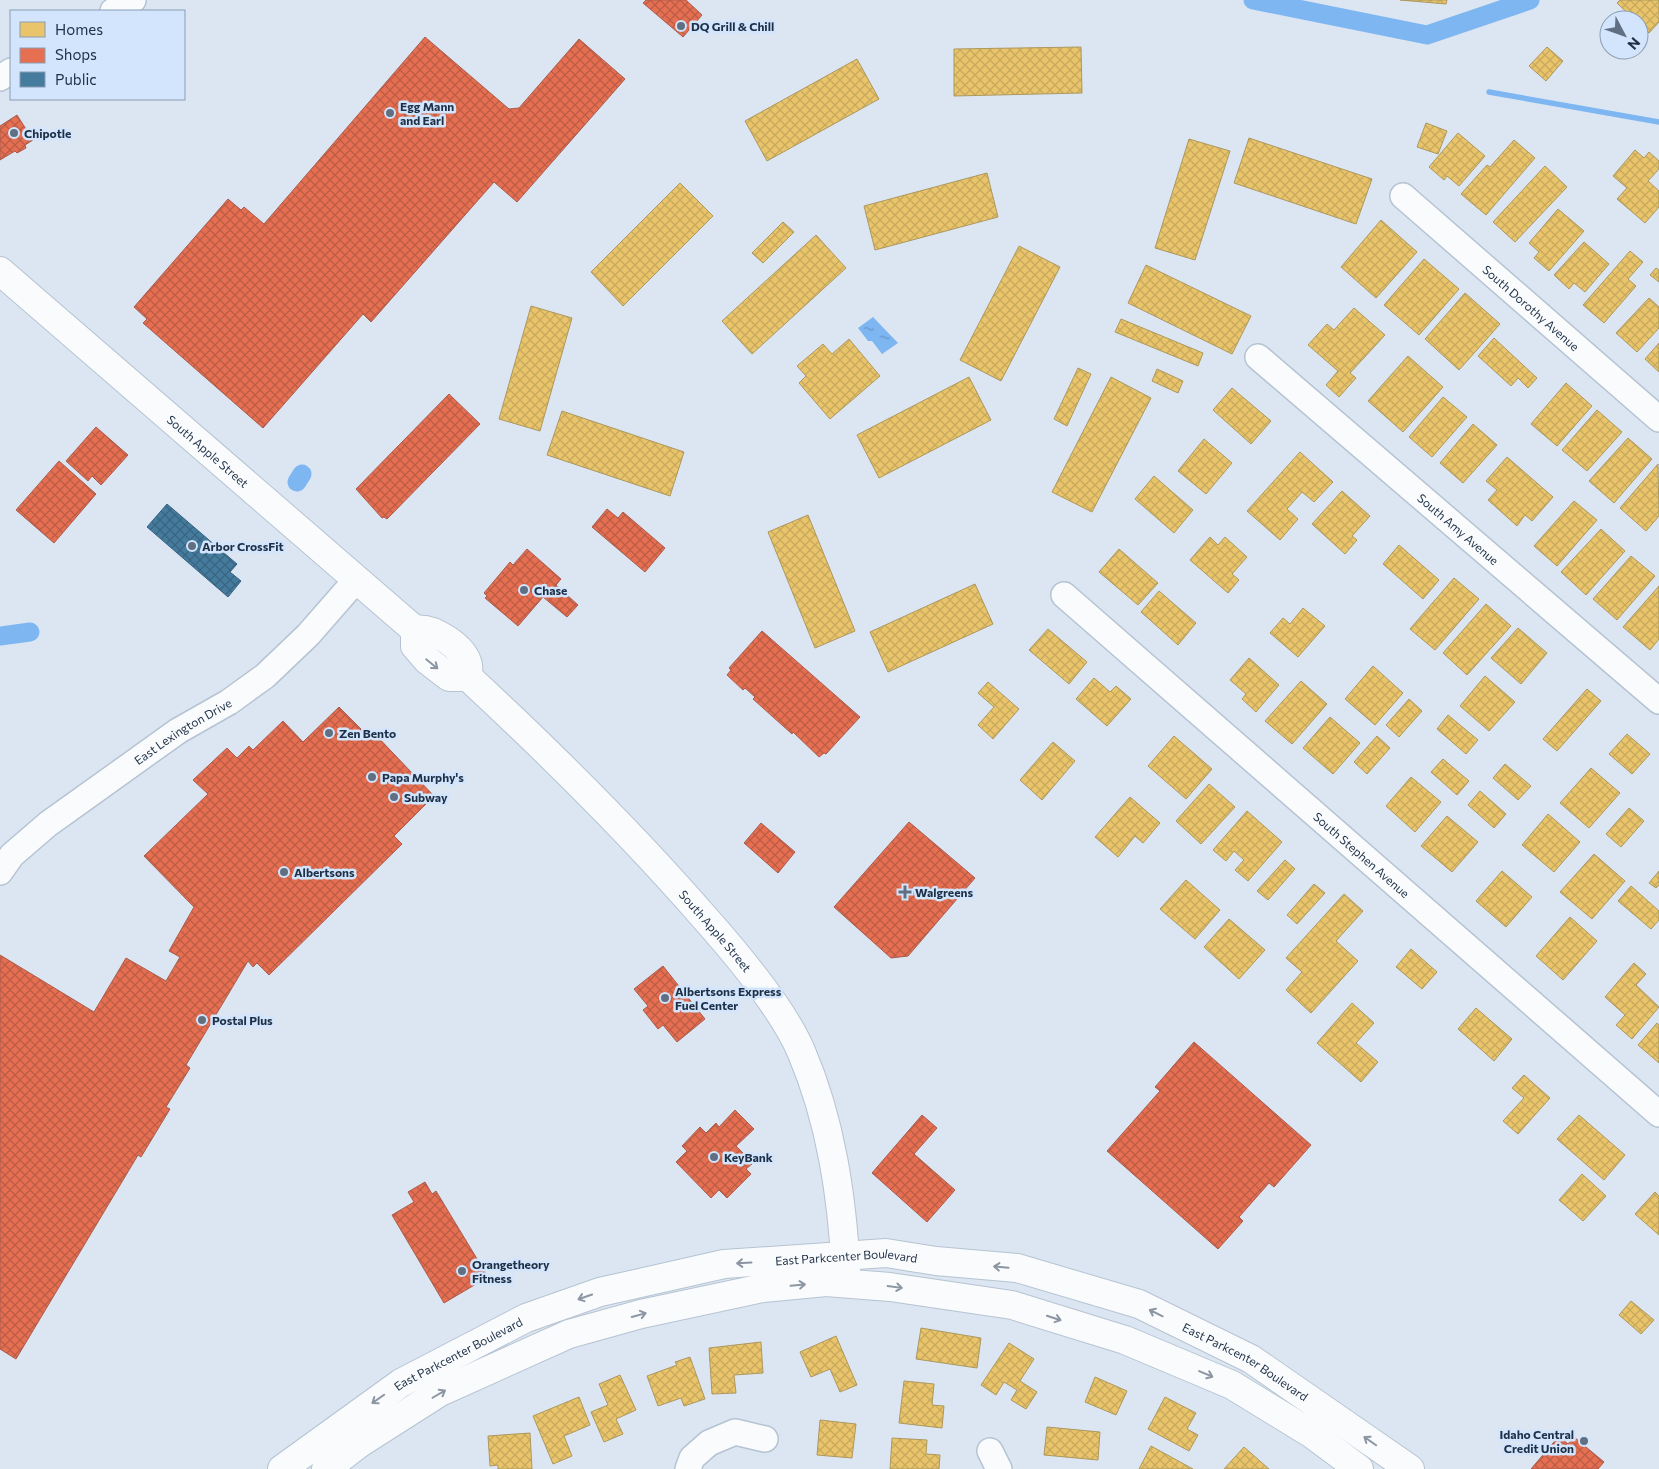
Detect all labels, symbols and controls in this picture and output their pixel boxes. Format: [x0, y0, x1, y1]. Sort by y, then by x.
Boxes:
legend [10, 10, 185, 100]
north arrow [1599, 10, 1649, 60]
place label: DQ Grill & Chill [691, 19, 774, 33]
text: Homes [55, 20, 103, 38]
marker: DQ Grill & Chill [675, 20, 687, 32]
text: N [1624, 34, 1644, 53]
text: Shops [55, 45, 97, 63]
text: Public [55, 70, 97, 88]
place label: Egg Mann and Earl [400, 99, 454, 127]
marker: Egg Mann and Earl [384, 107, 396, 119]
place label: Chipotle [24, 126, 71, 140]
marker: Chipotle [8, 127, 20, 139]
street label: South Dorothy Avenue [1480, 262, 1582, 353]
street label: South Apple Street [164, 412, 252, 490]
street label: South Amy Avenue [1415, 490, 1502, 567]
place label: Arbor CrossFit [202, 539, 284, 553]
marker: Arbor CrossFit [186, 540, 198, 552]
place label: Chase [534, 583, 567, 597]
marker: Chase [518, 584, 530, 596]
one-way arrow [425, 658, 438, 669]
street label: East Lexington Drive [131, 695, 234, 767]
place label: Zen Bento [339, 726, 396, 740]
marker: Zen Bento [323, 727, 335, 739]
place label: Papa Murphy's [382, 770, 464, 784]
marker: Papa Murphy's [366, 771, 378, 783]
place label: Subway [404, 790, 448, 804]
marker: Subway [388, 791, 400, 803]
street label: South Stephen Avenue [1311, 809, 1413, 900]
place label: Albertsons [294, 865, 355, 879]
marker: Albertsons [278, 866, 290, 878]
place label: Walgreens [915, 885, 973, 899]
marker: Walgreens [899, 886, 911, 898]
street label: South Apple Street [677, 887, 754, 975]
place label: Albertsons Express Fuel Center [675, 984, 782, 1012]
marker: Albertsons Express Fuel Center [659, 992, 671, 1004]
place label: Postal Plus [212, 1013, 273, 1027]
marker: Postal Plus [196, 1014, 208, 1026]
place label: KeyBank [724, 1150, 773, 1164]
marker: KeyBank [708, 1151, 720, 1163]
street label: East Parkcenter Boulevard [775, 1246, 919, 1268]
place label: Orangetheory Fitness [472, 1257, 550, 1285]
one-way arrow [736, 1259, 752, 1268]
one-way arrow [993, 1262, 1009, 1271]
marker: Orangetheory Fitness [456, 1265, 468, 1277]
one-way arrow [790, 1280, 806, 1290]
one-way arrow [887, 1283, 903, 1293]
one-way arrow [578, 1293, 594, 1302]
one-way arrow [1149, 1307, 1164, 1317]
one-way arrow [630, 1310, 646, 1319]
street label: East Parkcenter Boulevard [391, 1314, 525, 1393]
one-way arrow [1046, 1314, 1061, 1323]
street label: East Parkcenter Boulevard [1180, 1320, 1311, 1403]
one-way arrow [1198, 1370, 1213, 1380]
one-way arrow [432, 1388, 446, 1398]
one-way arrow [371, 1394, 385, 1404]
place label: Idaho Central Credit Union [1500, 1427, 1574, 1455]
marker: Idaho Central Credit Union [1578, 1435, 1590, 1447]
one-way arrow [1363, 1436, 1377, 1446]

